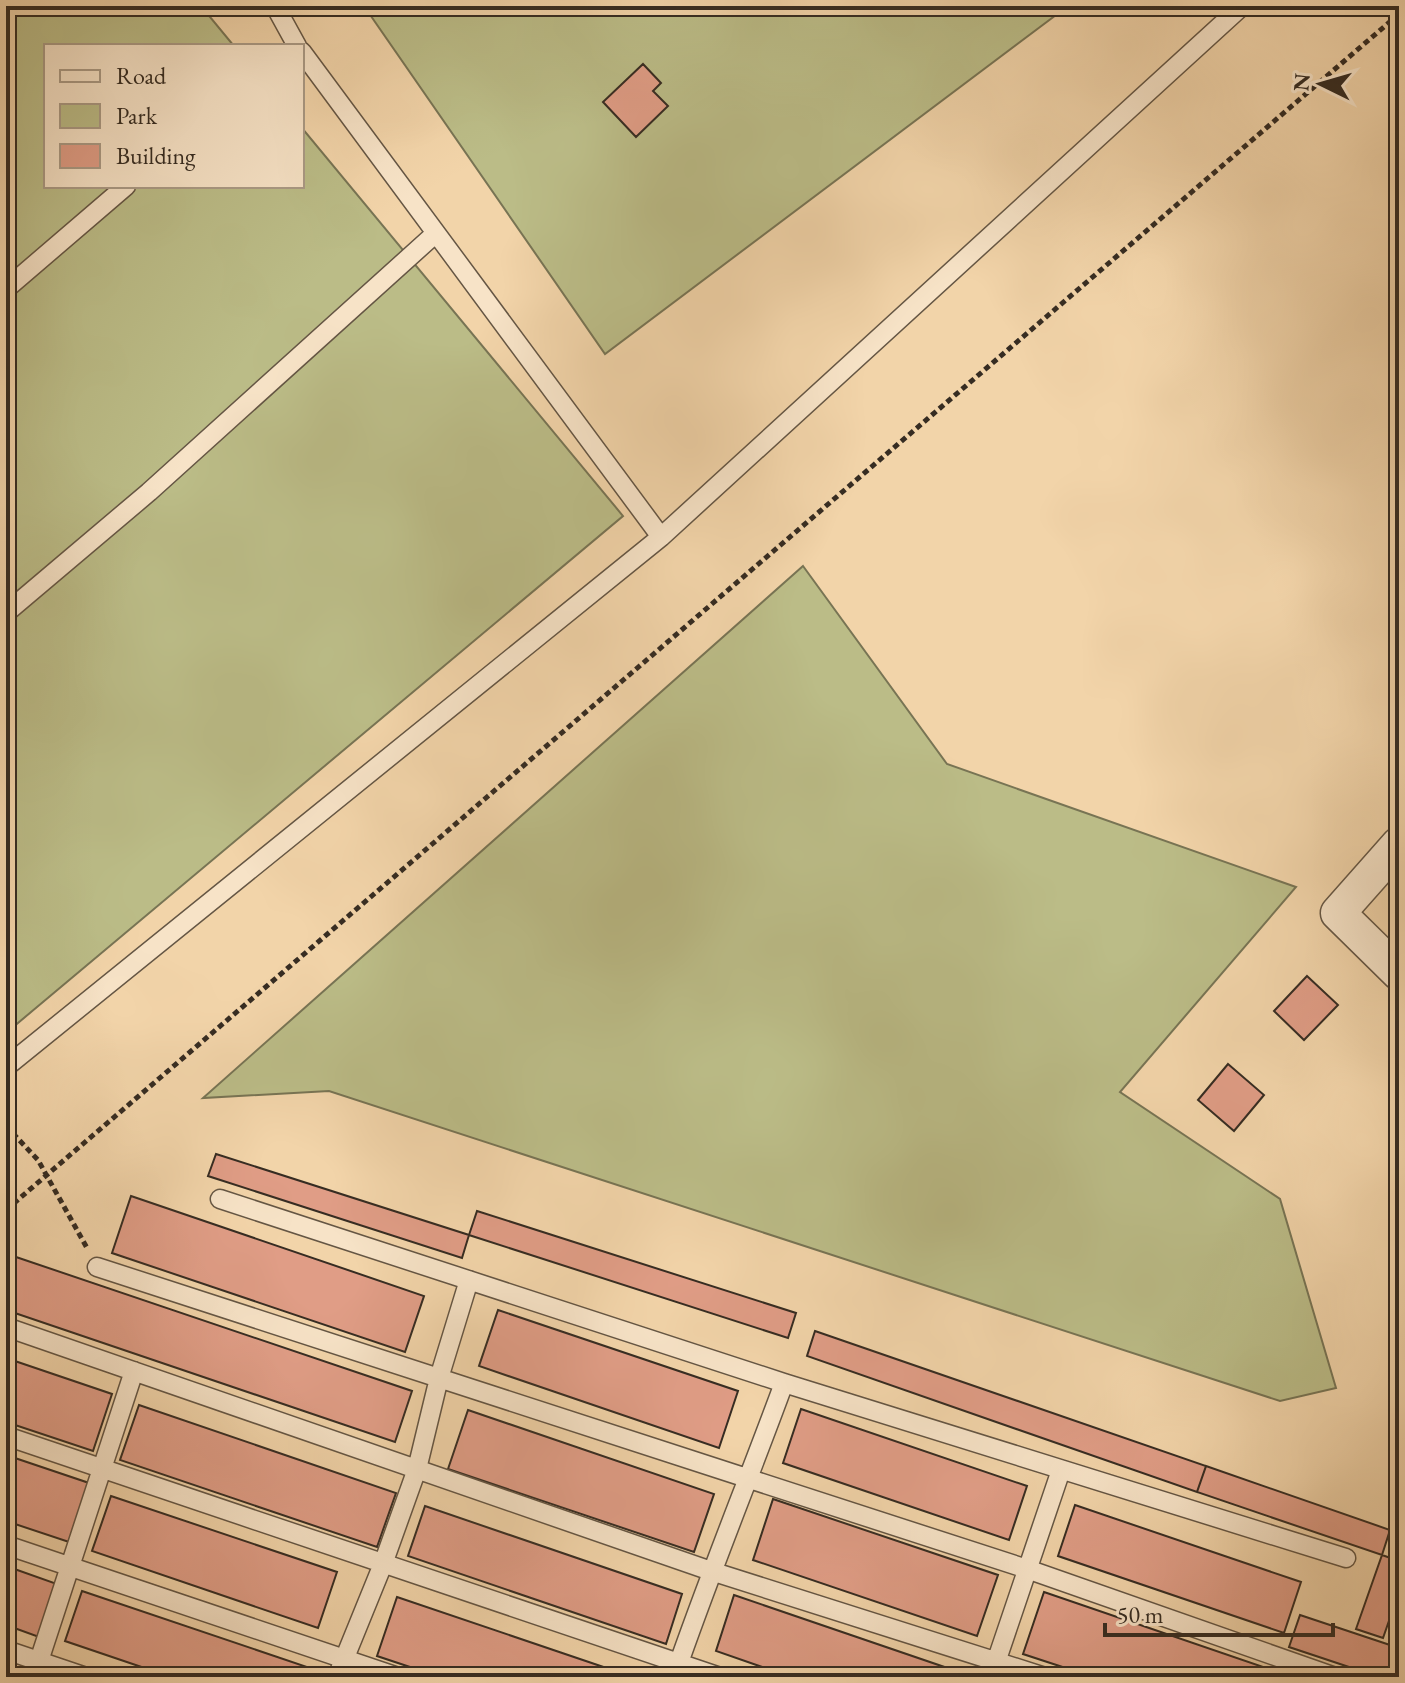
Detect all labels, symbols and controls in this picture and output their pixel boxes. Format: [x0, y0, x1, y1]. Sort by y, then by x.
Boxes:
legend [44, 44, 304, 188]
north arrow [1281, 44, 1361, 124]
text: Road [116, 60, 167, 91]
text: N [1286, 72, 1317, 92]
text: Park [116, 100, 158, 131]
text: Building [116, 140, 196, 171]
scale bar [1105, 1587, 1333, 1637]
text: 50 m [1117, 1599, 1164, 1630]

